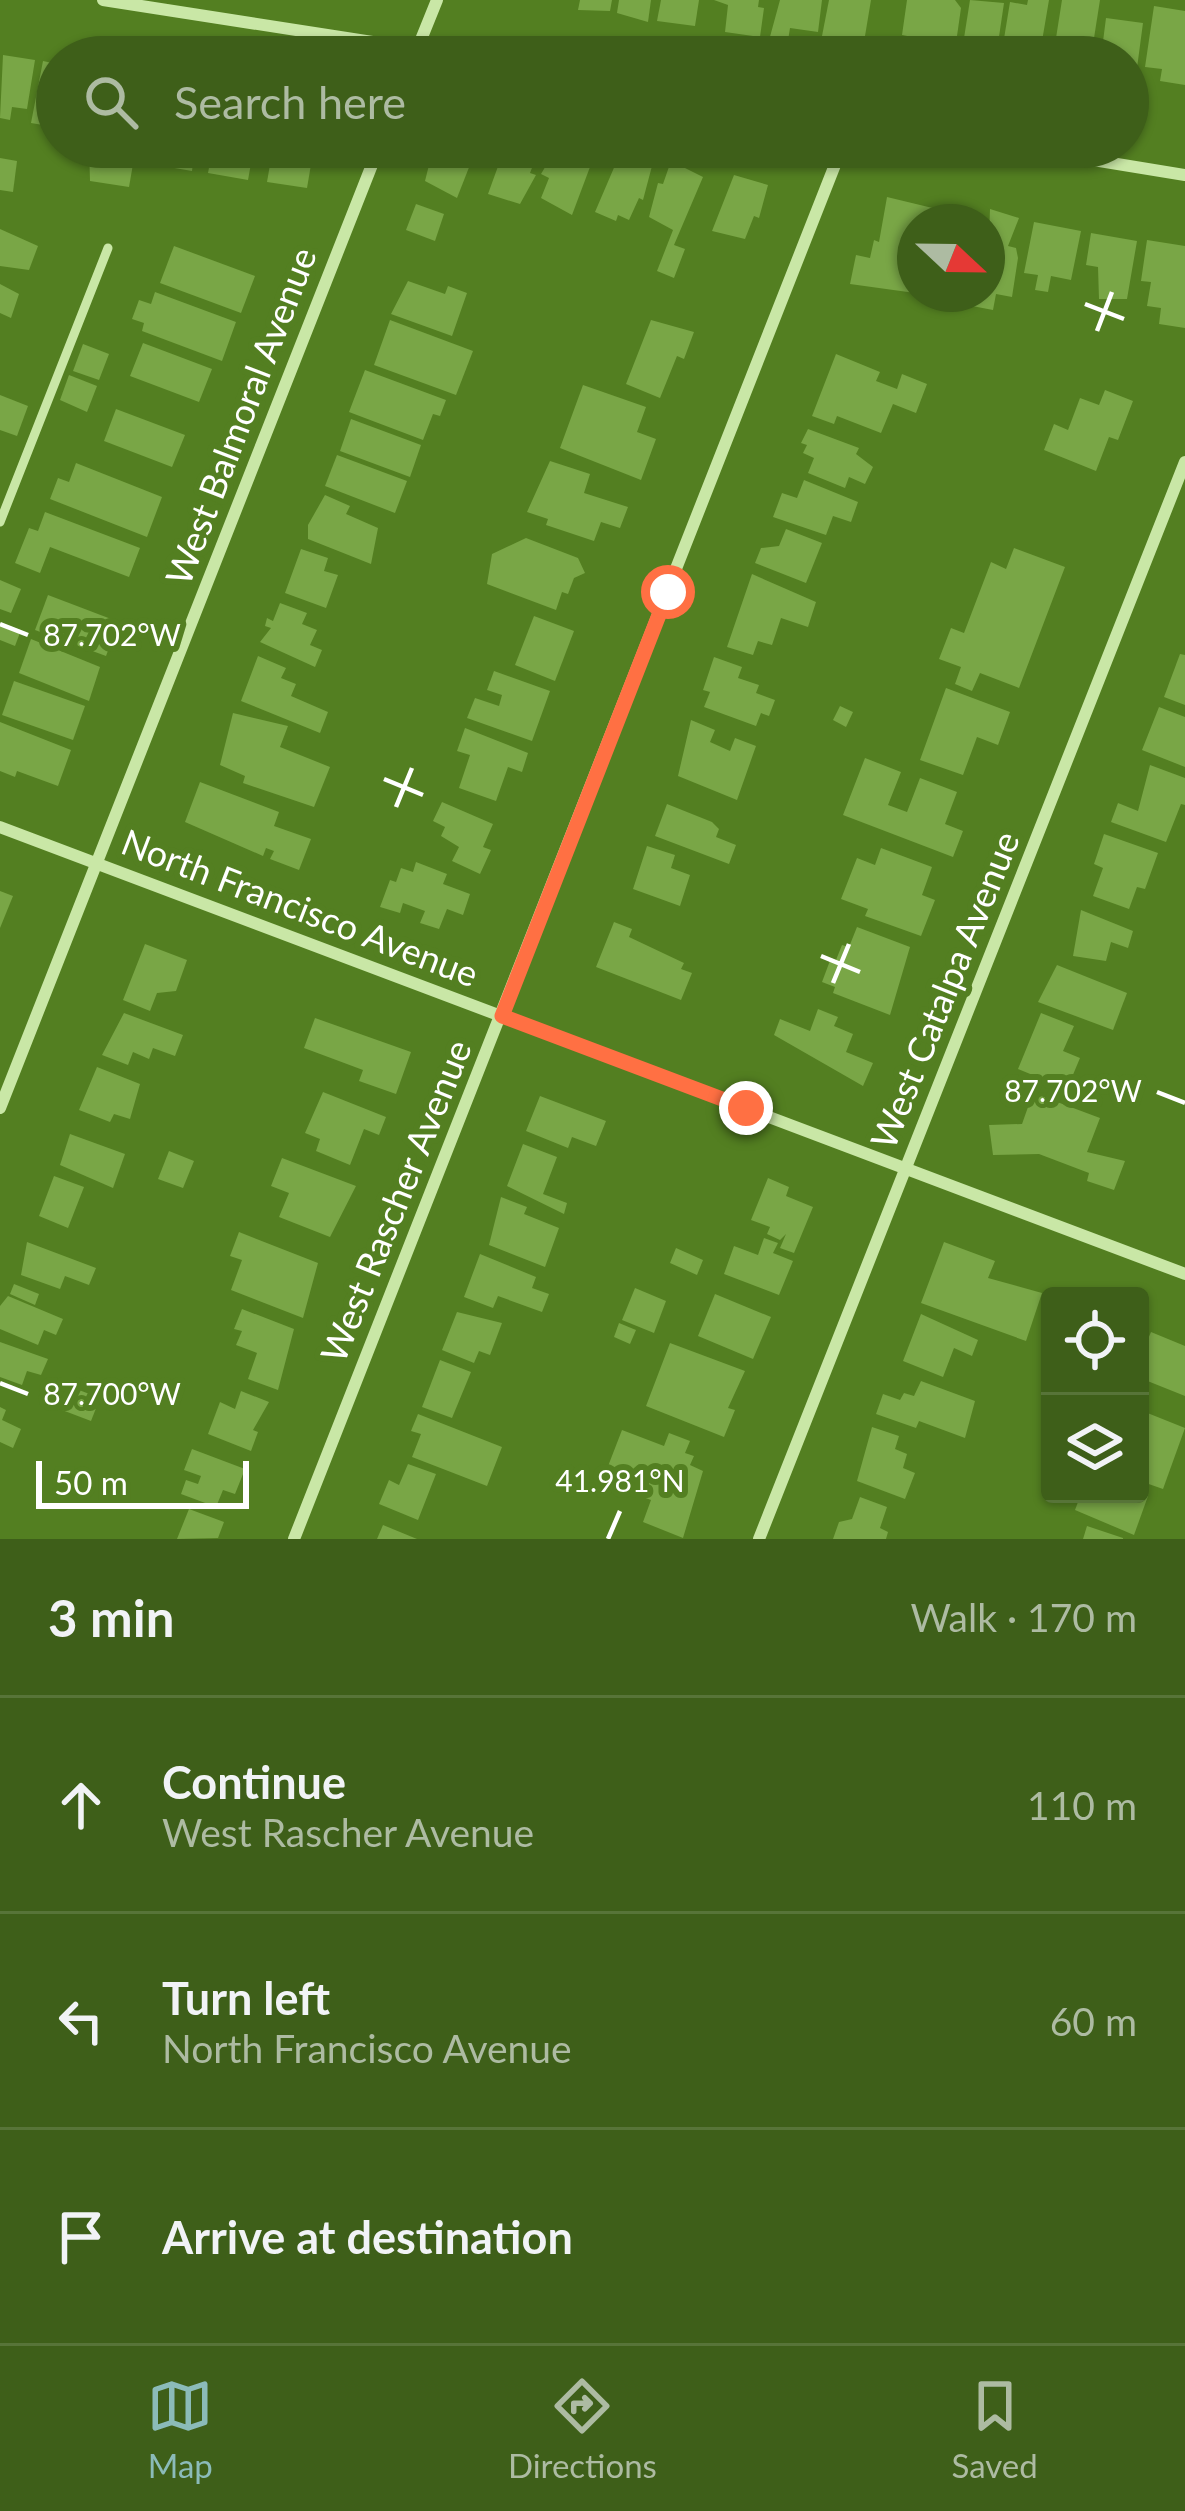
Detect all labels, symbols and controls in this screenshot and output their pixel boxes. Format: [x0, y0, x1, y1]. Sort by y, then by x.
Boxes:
search box [36, 36, 1149, 168]
icon: search [78, 69, 144, 135]
text: Search here [174, 75, 406, 129]
north arrow [897, 204, 1005, 312]
street label: West Balmoral Avenue [155, 241, 325, 591]
route start [641, 565, 695, 619]
text: 87.702°W [43, 616, 181, 652]
street label: North Francisco Avenue [116, 819, 485, 995]
street label: West Catalpa Avenue [860, 825, 1028, 1155]
street label: West Rascher Avenue [310, 1033, 480, 1368]
text: 87.702°W [1004, 1072, 1142, 1108]
route end [719, 1081, 773, 1135]
map controls [1041, 1287, 1149, 1503]
button: locate [1041, 1287, 1149, 1395]
text: 87.700°W [43, 1375, 181, 1411]
button: layers [1041, 1395, 1149, 1503]
scale bar [36, 1455, 249, 1508]
text: 50 m [54, 1462, 128, 1502]
text: 41.981°N [555, 1462, 685, 1498]
text: 3 min [48, 1587, 174, 1648]
text: Walk · 170 m [910, 1594, 1137, 1640]
text: Continue [162, 1755, 346, 1809]
icon: ahead [48, 1772, 114, 1838]
text: 110 m [1027, 1782, 1137, 1828]
text: West Rascher Avenue [162, 1809, 534, 1855]
text: Turn left [162, 1971, 330, 2025]
icon: left [48, 1988, 114, 2054]
text: 60 m [1050, 1998, 1137, 2044]
text: North Francisco Avenue [162, 2025, 572, 2071]
icon: arrive [48, 2204, 114, 2270]
text: Arrive at destination [162, 2210, 573, 2264]
tab: Map [147, 2373, 213, 2485]
tab: Directions [508, 2373, 657, 2485]
tab: Saved [951, 2373, 1038, 2485]

